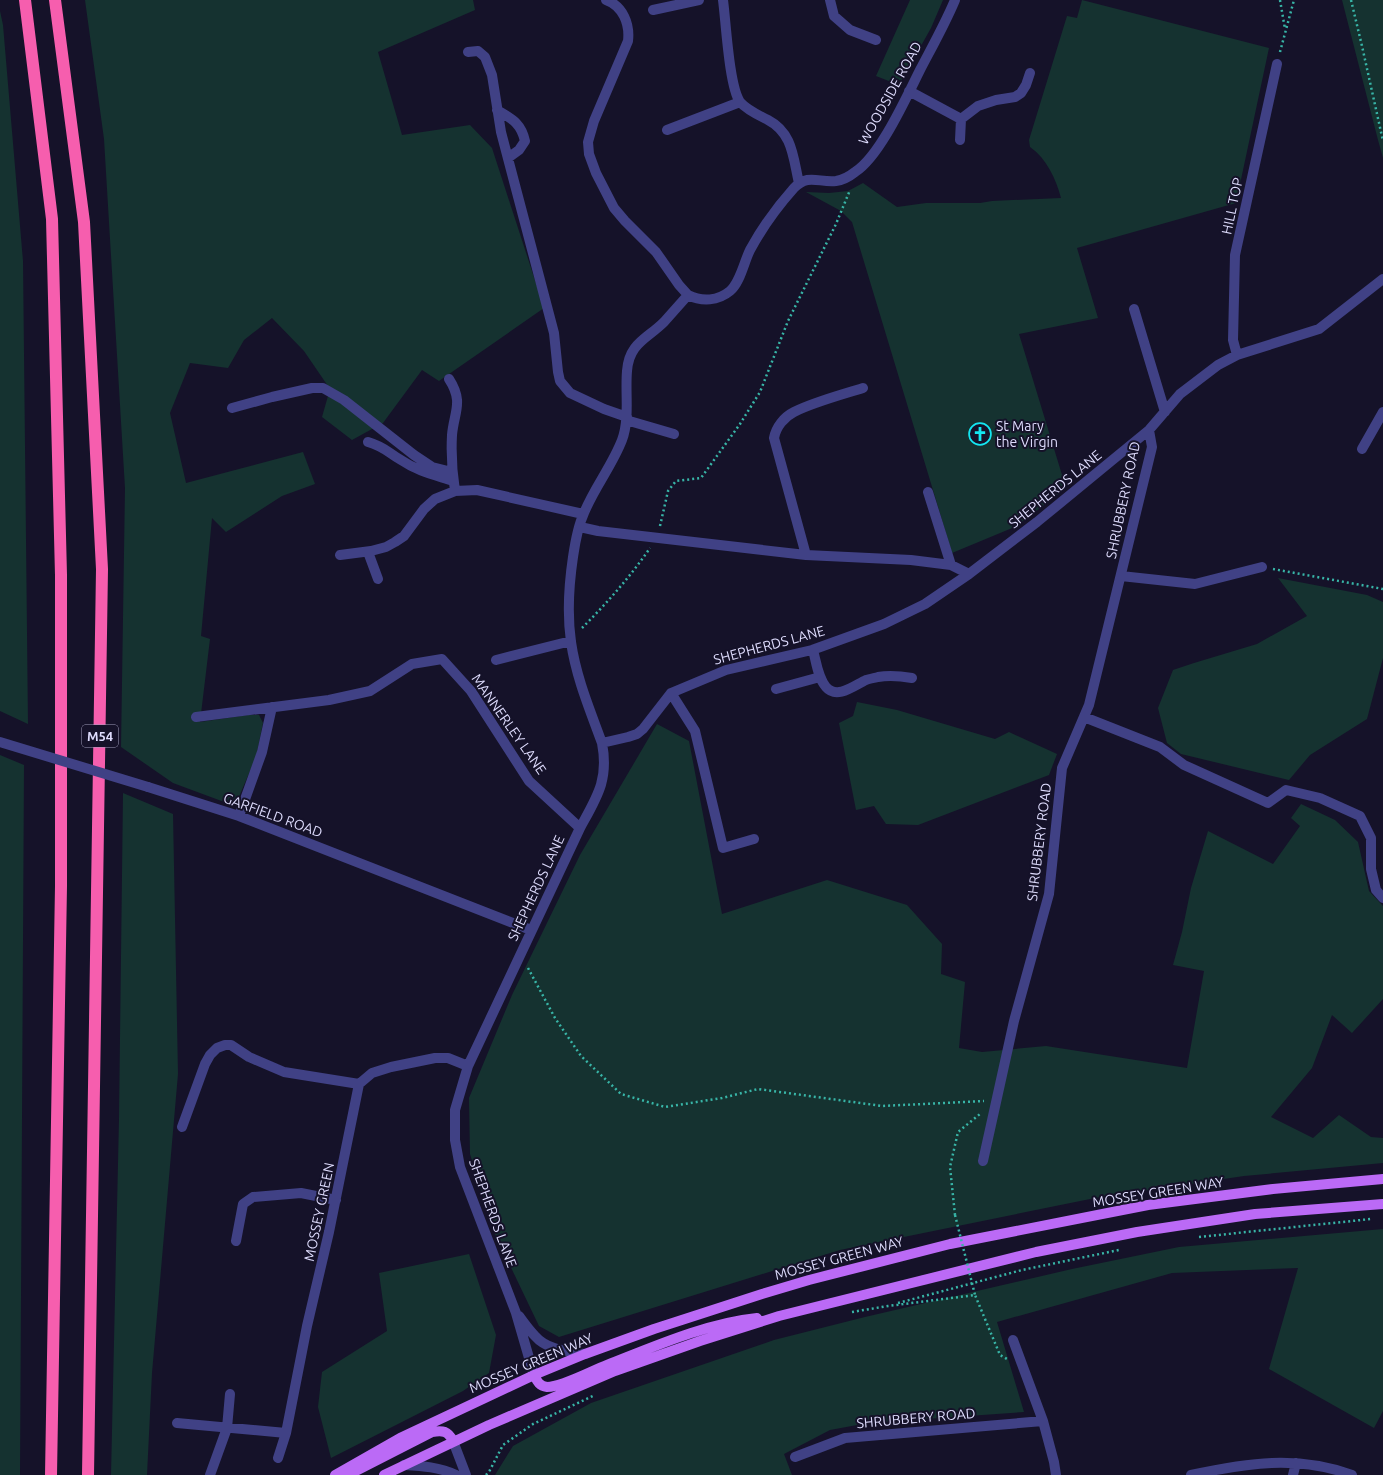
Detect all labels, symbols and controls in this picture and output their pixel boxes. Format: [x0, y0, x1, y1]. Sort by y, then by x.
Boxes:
street label: WOODSIDE ROAD [855, 39, 925, 147]
street label: HILL TOP [1218, 176, 1246, 236]
place label: St Mary the Virgin [996, 418, 1058, 450]
church icon: St Mary the Virgin [967, 421, 993, 447]
street label: SHRUBBERY ROAD [1103, 440, 1143, 560]
street label: SHEPHERDS LANE [1005, 447, 1105, 531]
street label: SHEPHERDS LANE [712, 622, 827, 668]
street label: MANNERLEY LANE [468, 671, 550, 777]
road number: M54 [82, 725, 118, 747]
street label: SHRUBBERY ROAD [1024, 782, 1054, 902]
street label: GARFIELD ROAD [221, 790, 325, 840]
street label: SHEPHERDS LANE [505, 833, 568, 943]
street label: SHEPHERDS LANE [466, 1156, 520, 1270]
street label: MOSSEY GREEN [301, 1161, 337, 1263]
street label: MOSSEY GREEN WAY [1091, 1174, 1225, 1210]
street label: MOSSEY GREEN WAY [773, 1233, 905, 1283]
street label: MOSSEY GREEN WAY [467, 1330, 595, 1396]
street label: SHRUBBERY ROAD [856, 1405, 976, 1431]

